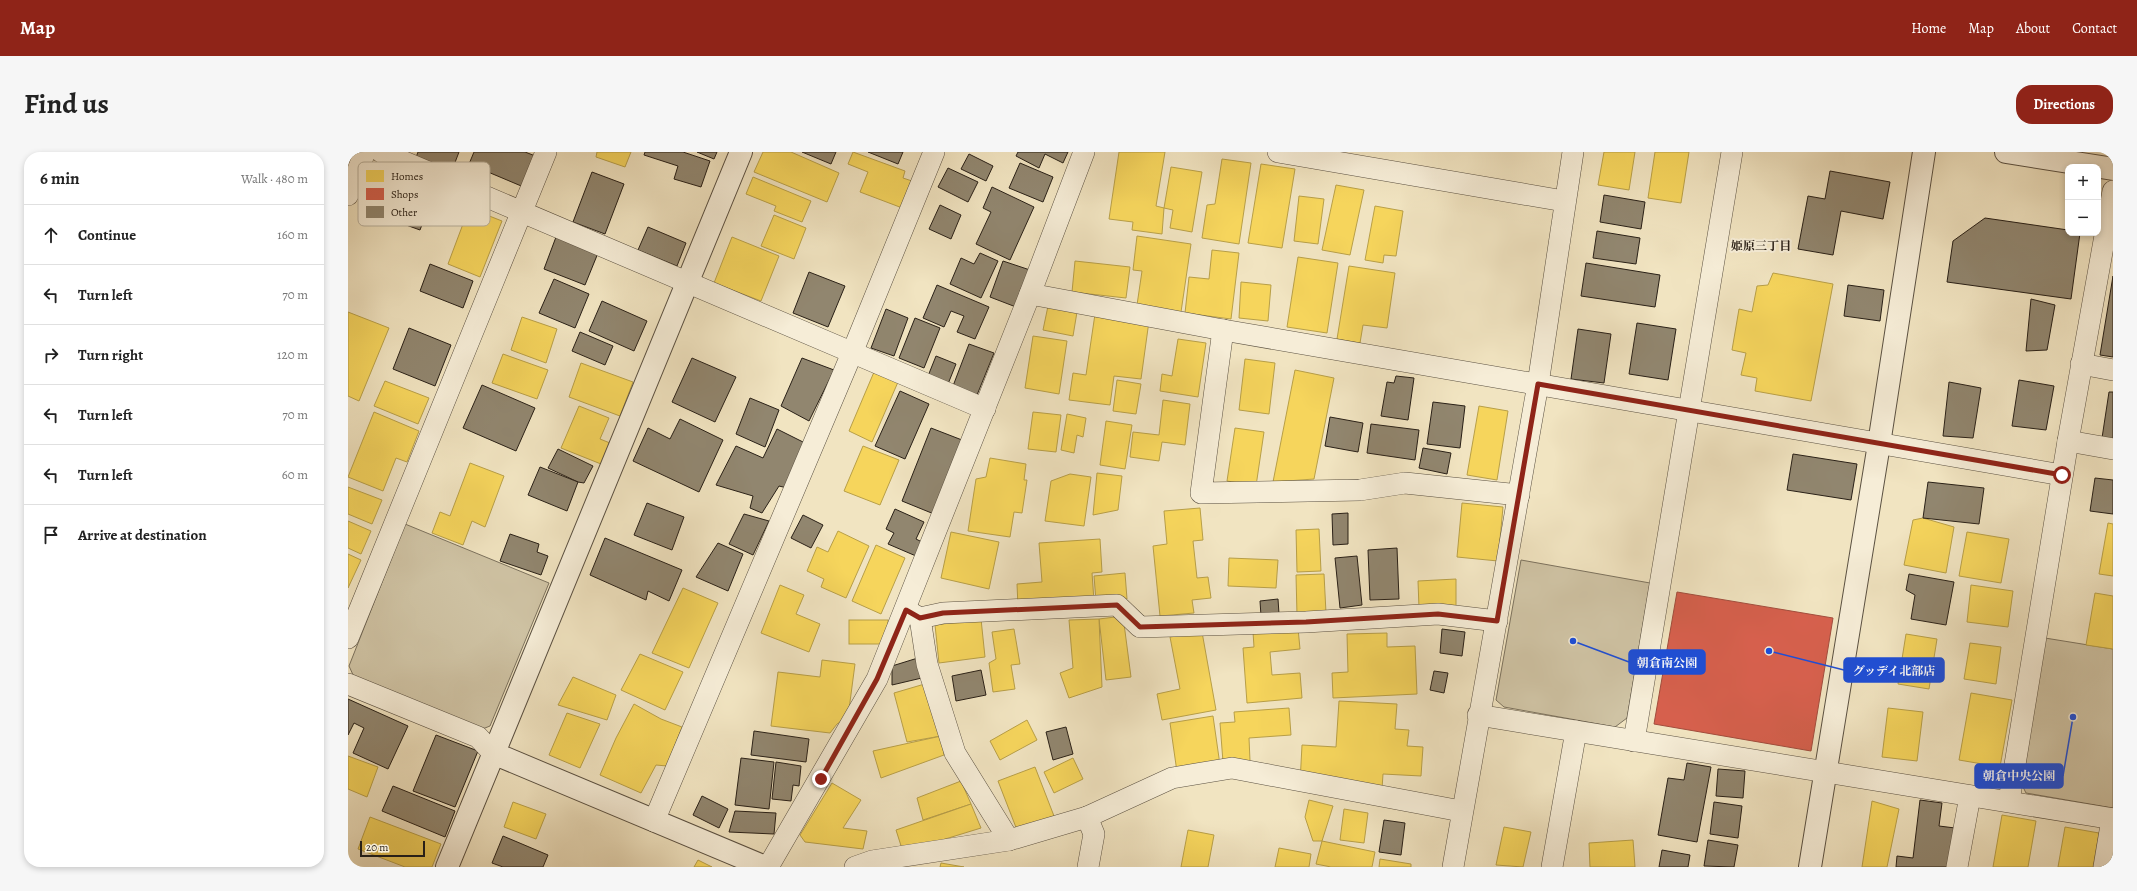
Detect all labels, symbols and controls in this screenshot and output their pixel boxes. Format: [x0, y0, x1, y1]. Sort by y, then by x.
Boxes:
text: Map [20, 15, 55, 41]
text: Home [1911, 19, 1946, 38]
text: Map [1968, 19, 1994, 38]
text: About [2016, 19, 2050, 38]
text: Contact [2072, 19, 2117, 38]
text: Find us [24, 85, 109, 123]
button: Directions [2016, 85, 2113, 124]
legend [358, 162, 490, 226]
map controls [2065, 164, 2101, 236]
button: + [2065, 164, 2101, 200]
text: 6 min [40, 167, 80, 190]
text: Homes [391, 169, 423, 184]
text: Walk · 480 m [241, 170, 308, 187]
text: Shops [391, 187, 418, 202]
button: − [2065, 200, 2101, 236]
text: Other [391, 205, 417, 220]
icon: ahead [40, 224, 62, 246]
text: Continue [78, 225, 136, 245]
text: 160 m [277, 226, 308, 243]
district label: 姫原三丁目 [1731, 238, 1791, 254]
icon: left [40, 284, 62, 306]
text: Turn left [78, 285, 133, 305]
text: 70 m [282, 286, 308, 303]
icon: right [40, 344, 62, 366]
text: Turn right [78, 345, 143, 365]
text: 120 m [277, 346, 308, 363]
icon: left [40, 404, 62, 426]
text: Turn left [78, 405, 133, 425]
text: 70 m [282, 406, 308, 423]
icon: left [40, 464, 62, 486]
text: Turn left [78, 465, 133, 485]
text: 60 m [282, 466, 308, 483]
route start [2053, 466, 2071, 484]
icon: arrive [40, 524, 62, 546]
text: Arrive at destination [78, 525, 207, 545]
callout: 朝倉南公園 [1629, 650, 1705, 674]
text: 朝倉南公園 [1637, 655, 1697, 671]
callout: グッデイ北部店 [1844, 658, 1944, 682]
text: グッデイ北部店 [1853, 663, 1935, 679]
callout: 朝倉中央公園 [1975, 764, 2063, 788]
text: 朝倉中央公園 [1983, 768, 2055, 784]
route end [812, 770, 830, 788]
scale bar [360, 839, 425, 858]
text: 20 m [366, 840, 388, 855]

